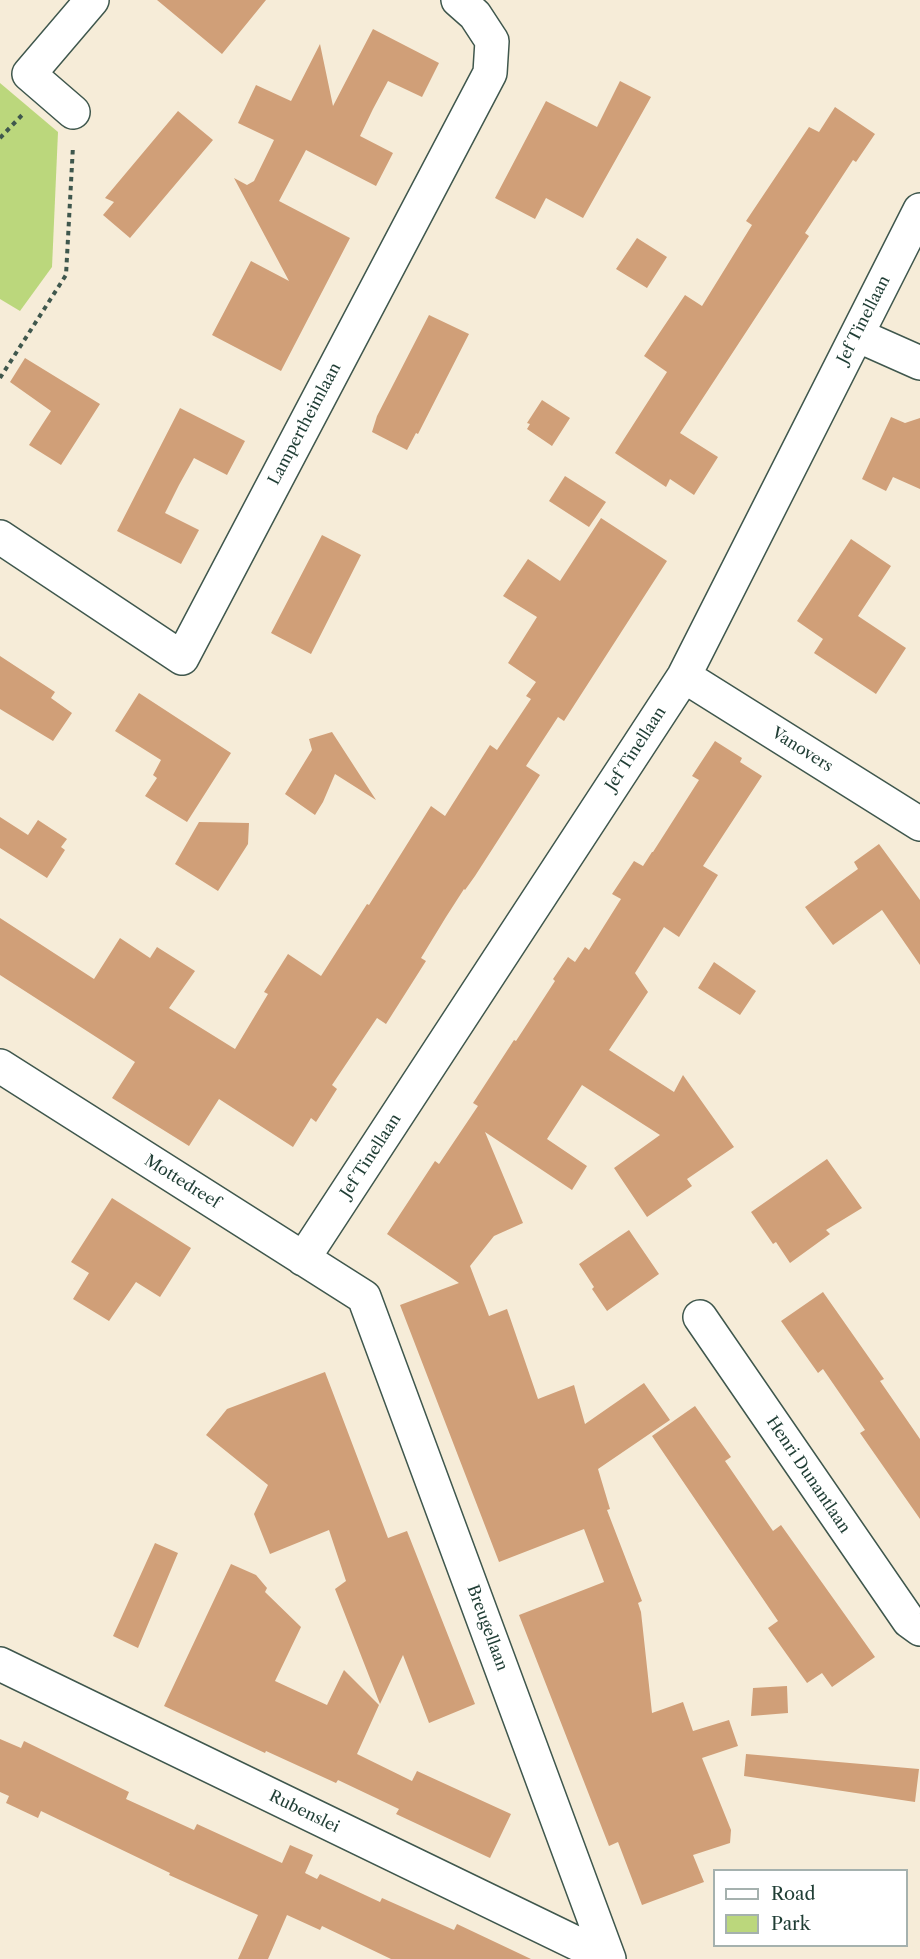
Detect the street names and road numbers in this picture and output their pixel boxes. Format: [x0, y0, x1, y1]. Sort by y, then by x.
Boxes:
street label: Jef Tinellaan [834, 273, 894, 367]
street label: Lampertheimlaan [265, 360, 345, 488]
street label: Jef Tinellaan [602, 703, 670, 795]
street label: Vanovers [768, 724, 836, 776]
street label: Jef Tinellaan [337, 1110, 405, 1202]
street label: Mottedreef [141, 1151, 223, 1213]
street label: Henri Dunantlaan [762, 1413, 854, 1537]
street label: Breugellaan [463, 1582, 511, 1674]
street label: Rubenslei [266, 1787, 342, 1837]

